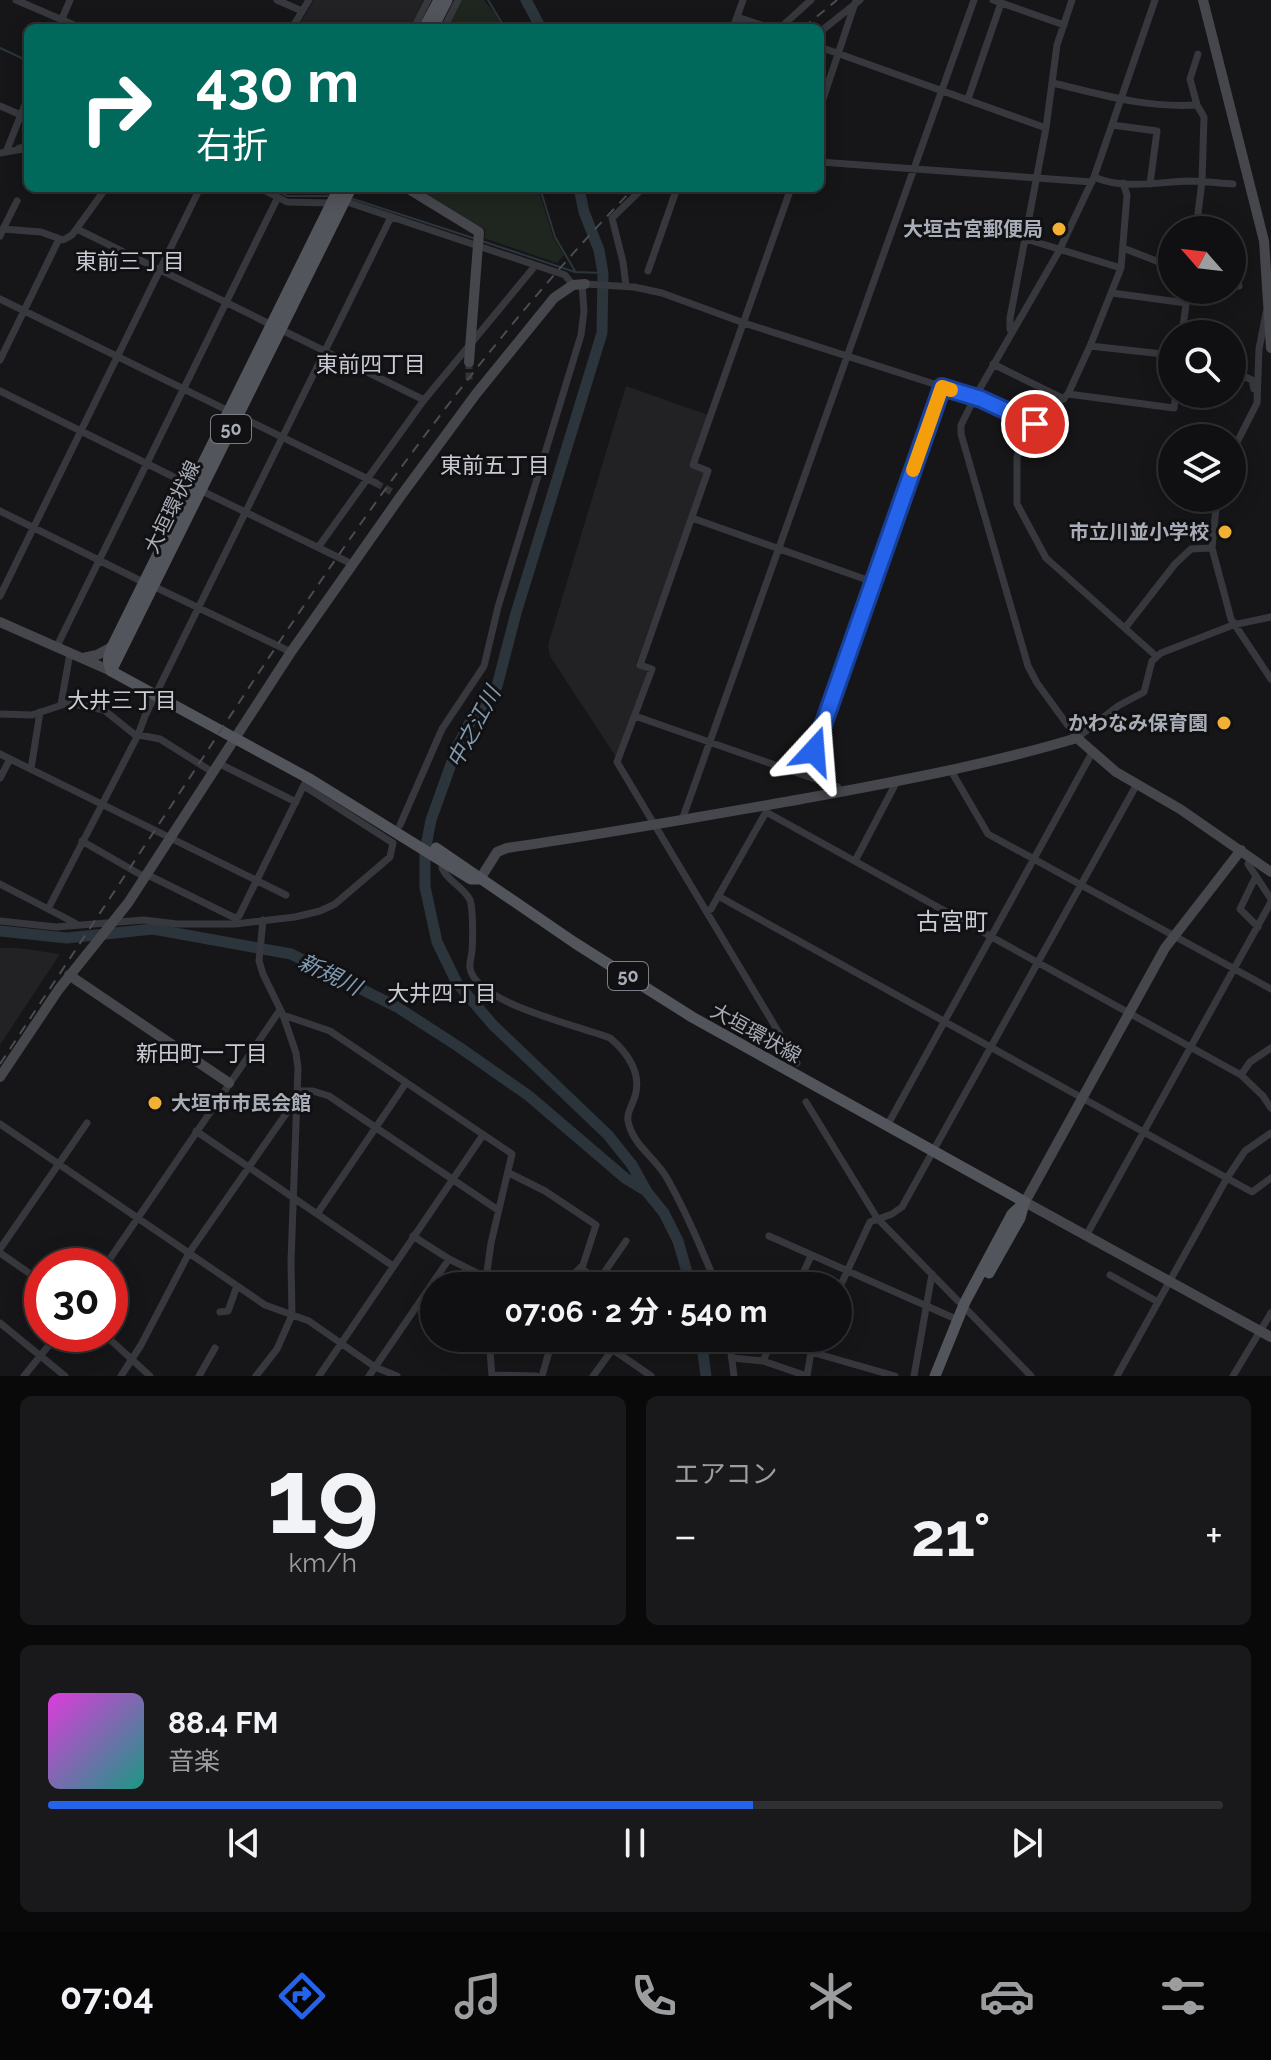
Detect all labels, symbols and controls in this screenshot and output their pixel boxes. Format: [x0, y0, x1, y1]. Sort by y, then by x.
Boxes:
text: 430 m [196, 49, 359, 115]
icon: right [64, 56, 168, 160]
text: 右折 [196, 124, 268, 166]
north arrow [1158, 216, 1246, 304]
map controls [1158, 216, 1246, 512]
place label: 大垣古宮郵便局 [903, 217, 1043, 241]
marker: 大垣古宮郵便局 [1050, 220, 1068, 238]
district label: 東前三丁目 [75, 248, 185, 274]
button: search [1158, 320, 1246, 408]
district label: 東前四丁目 [316, 351, 426, 377]
pin [1001, 390, 1069, 458]
icon: arrive [1013, 402, 1057, 446]
road number: 50 [211, 415, 251, 443]
button: layers [1158, 424, 1246, 512]
district label: 東前五丁目 [440, 452, 550, 478]
street label: 大垣環状線 [139, 457, 205, 557]
place label: 市立川並小学校 [1069, 520, 1209, 544]
marker: 市立川並小学校 [1216, 523, 1234, 541]
water label: 中之江川 [441, 680, 506, 772]
district label: 大井三丁目 [67, 687, 177, 713]
position arrow [772, 709, 856, 793]
place label: かわなみ保育園 [1068, 711, 1208, 735]
marker: かわなみ保育園 [1215, 714, 1233, 732]
district label: 古宮町 [916, 907, 988, 936]
water label: 新規川 [295, 948, 367, 1001]
road number: 50 [608, 962, 648, 990]
district label: 大井四丁目 [387, 980, 497, 1006]
street label: 大垣環状線 [706, 998, 806, 1068]
district label: 新田町一丁目 [136, 1040, 268, 1066]
place label: 大垣市市民会館 [171, 1091, 311, 1115]
marker: 大垣市市民会館 [146, 1094, 164, 1112]
speed limit sign: 30 [24, 1248, 128, 1352]
text: 07:06 · 2 分 · 540 m [504, 1294, 768, 1329]
text: 19 [266, 1435, 379, 1557]
text: エアコン [674, 1459, 778, 1489]
text: 21° [911, 1500, 991, 1570]
text: − [674, 1510, 697, 1561]
text: + [1205, 1510, 1223, 1561]
text: km/h [288, 1548, 357, 1578]
text: 88.4 FM [168, 1705, 279, 1740]
text: 音楽 [168, 1746, 220, 1776]
icon: previous [222, 1821, 266, 1865]
icon: pause [613, 1821, 657, 1865]
icon: next [1005, 1821, 1049, 1865]
icon: directions [274, 1968, 330, 2024]
icon: music [450, 1968, 506, 2024]
icon: phone [626, 1968, 682, 2024]
icon: climate [803, 1968, 859, 2024]
icon: car [979, 1968, 1035, 2024]
icon: filters [1155, 1968, 1211, 2024]
text: 07:04 [60, 1975, 154, 2017]

